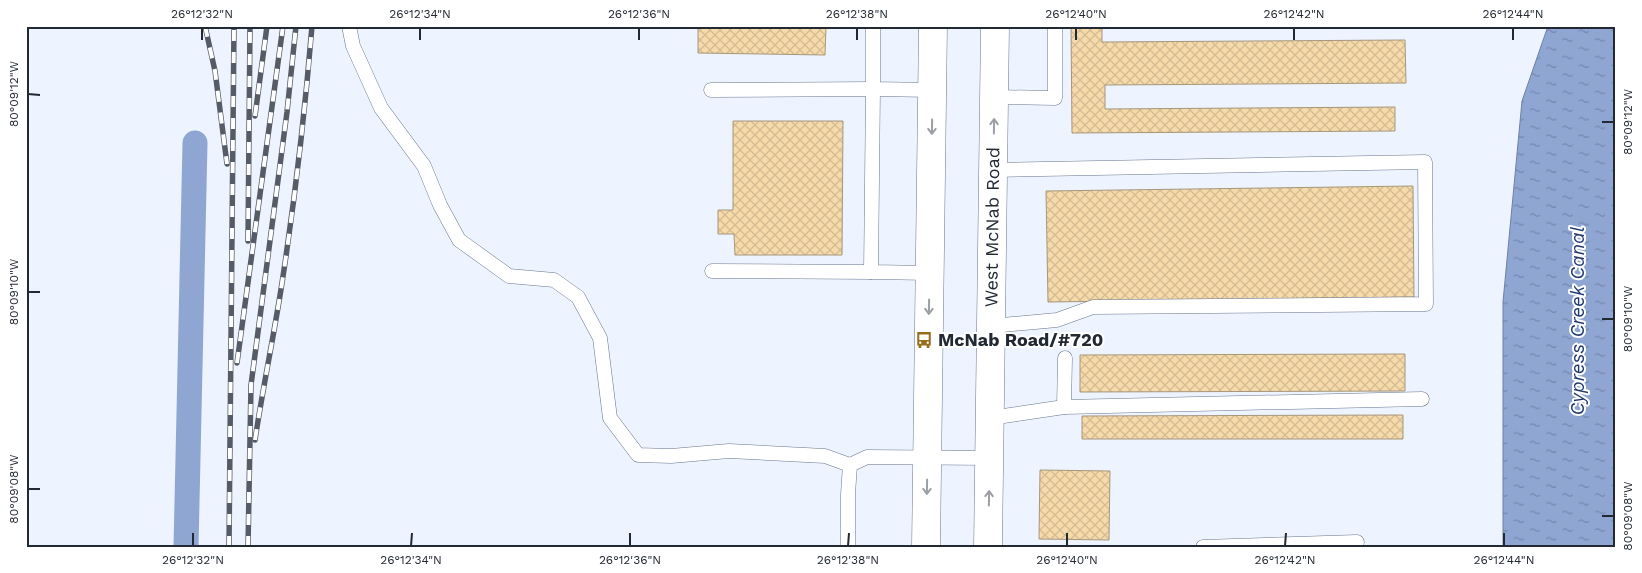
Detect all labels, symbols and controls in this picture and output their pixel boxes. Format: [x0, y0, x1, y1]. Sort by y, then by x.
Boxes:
text: 26°12'32"N [171, 7, 233, 21]
text: 26°12'34"N [389, 7, 451, 21]
text: 26°12'36"N [608, 7, 670, 21]
text: 26°12'38"N [826, 7, 888, 21]
text: 26°12'40"N [1045, 7, 1107, 21]
text: 26°12'42"N [1263, 7, 1325, 21]
text: 26°12'44"N [1483, 7, 1543, 21]
text: 80°09'12"W [7, 60, 21, 127]
text: 80°09'12"W [1621, 88, 1635, 155]
one-way arrow [989, 118, 998, 134]
one-way arrow [927, 119, 936, 135]
street label: West McNab Road [980, 147, 1003, 307]
water label: Cypress Creek Canal [1566, 226, 1589, 415]
text: 80°09'10"W [7, 258, 21, 325]
text: 80°09'10"W [1621, 285, 1635, 352]
one-way arrow [924, 299, 934, 315]
place label: McNab Road/#720 [938, 329, 1103, 350]
bus stop icon: McNab Road/#720 [914, 330, 934, 350]
text: 80°09'08"W [7, 454, 21, 524]
one-way arrow [922, 479, 932, 495]
text: 80°09'08"W [1621, 481, 1635, 551]
one-way arrow [984, 490, 994, 506]
text: 26°12'32"N [162, 553, 224, 567]
text: 26°12'34"N [380, 553, 442, 567]
text: 26°12'36"N [599, 553, 661, 567]
text: 26°12'38"N [817, 553, 879, 567]
text: 26°12'40"N [1036, 553, 1098, 567]
text: 26°12'42"N [1254, 553, 1316, 567]
text: 26°12'44"N [1474, 553, 1534, 567]

